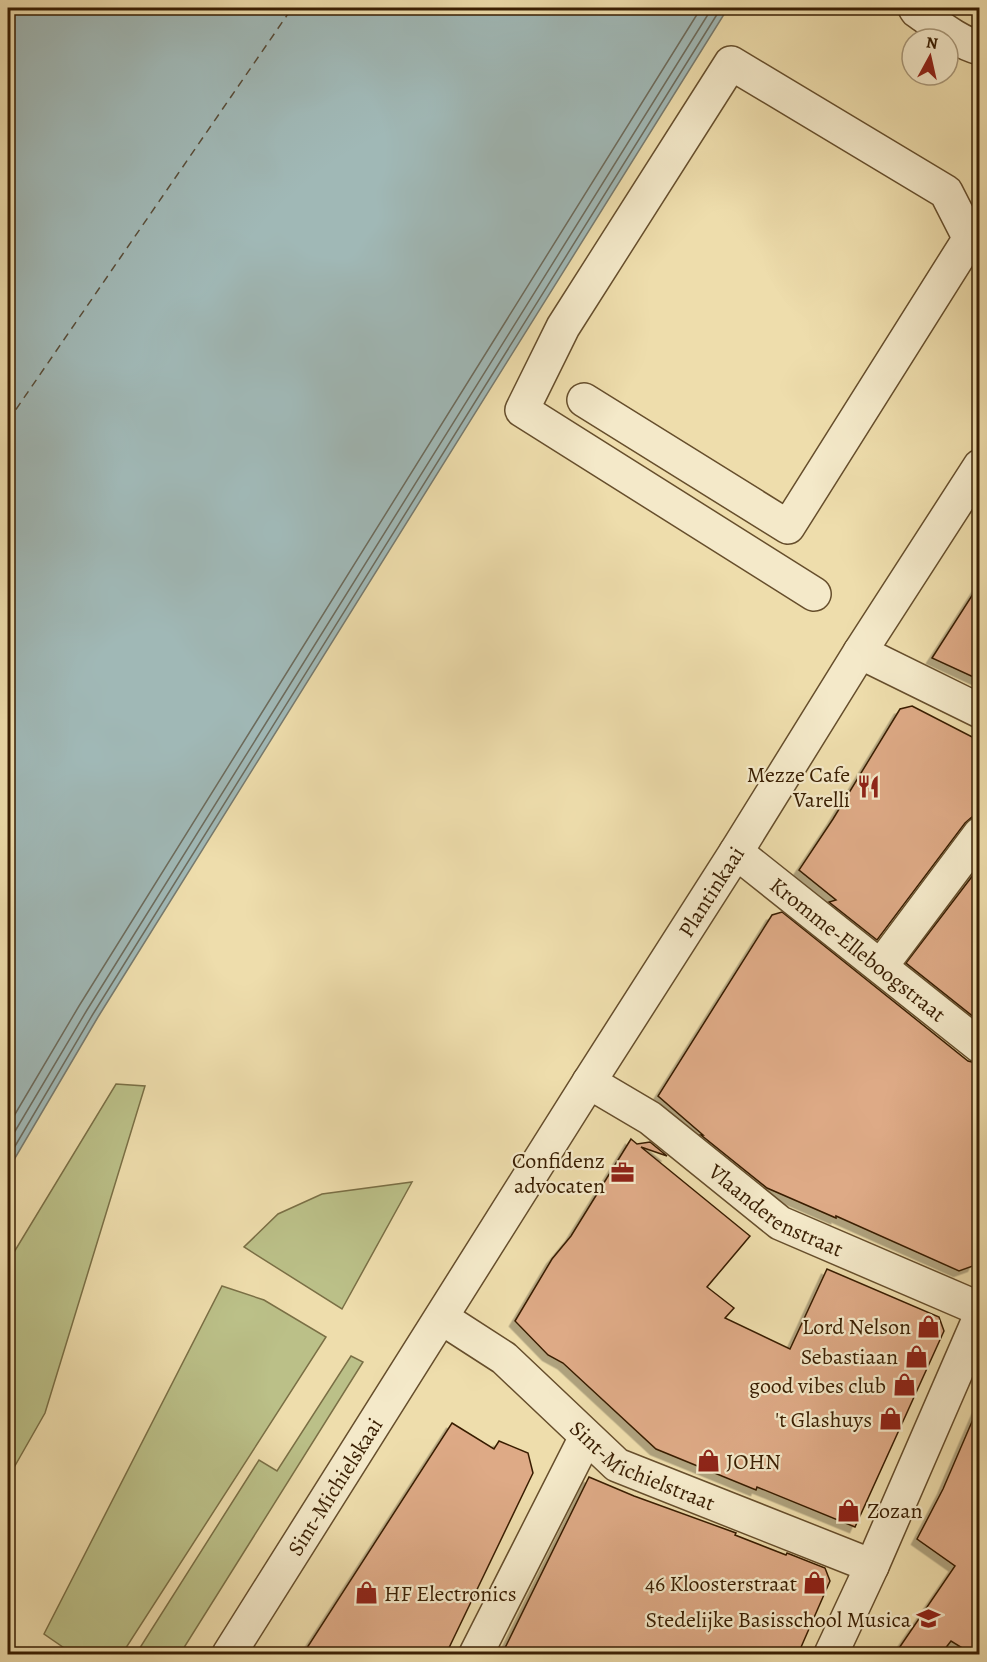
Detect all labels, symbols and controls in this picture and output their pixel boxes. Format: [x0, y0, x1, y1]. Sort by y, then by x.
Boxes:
north arrow [900, 27, 960, 87]
text: N [925, 31, 940, 55]
place label: Mezze Cafe Varelli [747, 760, 850, 815]
restaurant icon: Mezze Cafe Varelli [855, 774, 881, 800]
street label: Plantinkaai [671, 841, 752, 943]
street label: Kromme-Elleboogstraat [763, 871, 952, 1029]
place label: Confidenz advocaten [512, 1146, 605, 1201]
street label: Vlaanderenstraat [701, 1156, 848, 1264]
office icon: Confidenz advocaten [610, 1160, 636, 1186]
place label: Lord Nelson [802, 1312, 911, 1342]
shop icon: Lord Nelson [916, 1313, 942, 1339]
place label: Sebastiaan [801, 1342, 898, 1372]
shop icon: Sebastiaan [903, 1343, 929, 1369]
place label: good vibes club [749, 1371, 886, 1401]
shop icon: good vibes club [891, 1372, 917, 1398]
place label: 't Glashuys [775, 1405, 872, 1435]
shop icon: 't Glashuys [877, 1406, 903, 1432]
street label: Sint-Michielskaai [281, 1412, 390, 1562]
street label: Sint-Michielstraat [563, 1414, 719, 1518]
place label: JOHN [726, 1447, 781, 1477]
shop icon: JOHN [695, 1448, 721, 1474]
place label: Zozan [867, 1496, 922, 1526]
shop icon: Zozan [836, 1497, 862, 1523]
place label: 46 Kloosterstraat [645, 1569, 797, 1599]
shop icon: 46 Kloosterstraat [802, 1570, 828, 1596]
place label: HF Electronics [384, 1579, 517, 1609]
shop icon: HF Electronics [353, 1580, 379, 1606]
place label: Stedelijke Basisschool Musica [645, 1605, 912, 1635]
school or university icon: Stedelijke Basisschool Musica [916, 1606, 942, 1632]

